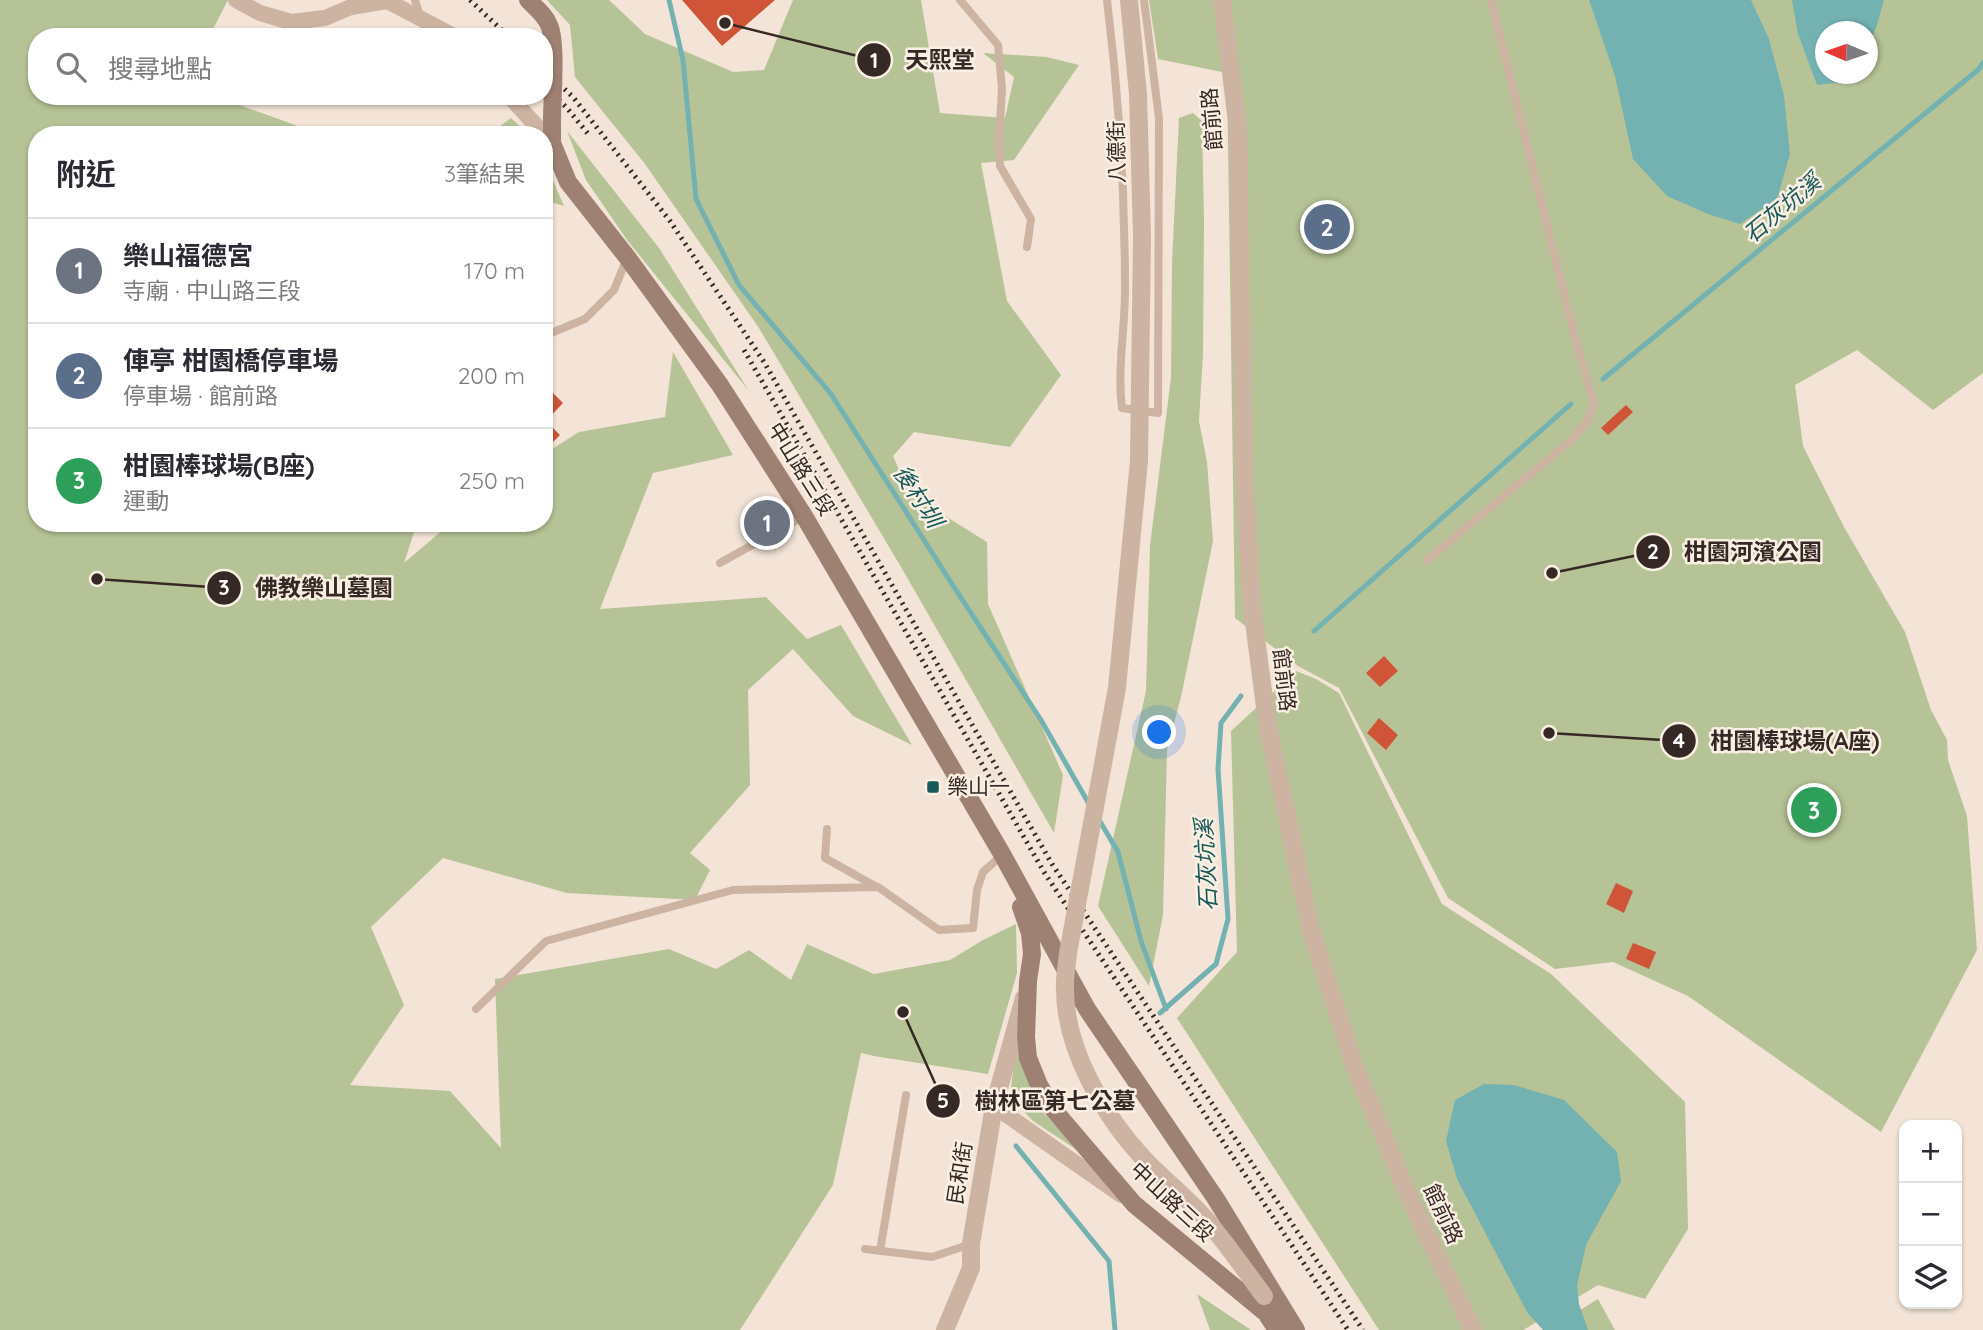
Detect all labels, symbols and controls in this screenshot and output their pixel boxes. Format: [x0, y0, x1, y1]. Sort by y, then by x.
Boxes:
north arrow [1815, 21, 1878, 84]
search box [28, 28, 553, 105]
callout: 天熙堂 [857, 38, 989, 82]
text: 天熙堂 [906, 45, 975, 74]
text: 1 [870, 47, 878, 73]
icon: search [52, 48, 90, 86]
text: 搜尋地點 [108, 52, 212, 85]
street label: 館前路 [1195, 87, 1227, 152]
street label: 八德街 [1102, 120, 1130, 184]
text: 附近 [56, 155, 116, 193]
text: 3筆結果 [444, 159, 525, 188]
water label: 石灰坑溪 [1737, 165, 1829, 248]
pin: 2 [1304, 201, 1350, 253]
text: 樂山福德宮 [123, 239, 253, 272]
text: 1 [75, 256, 83, 285]
text: 170 m [464, 256, 525, 285]
text: 寺廟 · 中山路三段 [123, 276, 301, 305]
text: 俥亭 柑園橋停車場 [123, 344, 338, 377]
text: 2 [72, 361, 86, 390]
text: 200 m [458, 361, 525, 390]
text: 停車場 · 館前路 [123, 381, 278, 410]
street label: 中山路三段 [763, 417, 841, 520]
text: 柑園棒球場(B座) [123, 449, 315, 482]
water label: 後村圳 [887, 459, 951, 535]
text: 3 [73, 466, 85, 495]
text: 250 m [459, 466, 525, 495]
text: 運動 [123, 486, 169, 515]
pin: 1 [744, 497, 790, 549]
callout: 柑園河濱公園 [1635, 530, 1836, 574]
text: 柑園河濱公園 [1684, 537, 1822, 566]
text: 2 [1647, 538, 1659, 564]
callout: 佛教樂山墓園 [206, 566, 407, 610]
text: 佛教樂山墓園 [255, 573, 393, 602]
text: 3 [218, 574, 230, 600]
street label: 館前路 [1268, 647, 1302, 713]
your location [1142, 715, 1176, 749]
callout: 柑園棒球場(A座) [1662, 719, 1894, 763]
text: 柑園棒球場(A座) [1710, 726, 1880, 755]
text: 4 [1673, 727, 1685, 753]
place label: 樂山一 [947, 773, 1010, 799]
marker: 樂山一 [925, 779, 941, 795]
pin: 3 [1791, 784, 1837, 836]
water label: 石灰坑溪 [1188, 815, 1222, 912]
callout: 樹林區第七公墓 [926, 1079, 1150, 1123]
text: 樹林區第七公墓 [975, 1086, 1136, 1115]
text: 5 [937, 1087, 949, 1113]
map controls [1899, 1120, 1962, 1309]
button: + [1899, 1120, 1962, 1183]
street label: 民和街 [941, 1140, 977, 1206]
street label: 中山路三段 [1125, 1156, 1220, 1247]
street label: 館前路 [1419, 1180, 1469, 1248]
button: − [1899, 1183, 1962, 1246]
button: layers [1899, 1246, 1962, 1309]

